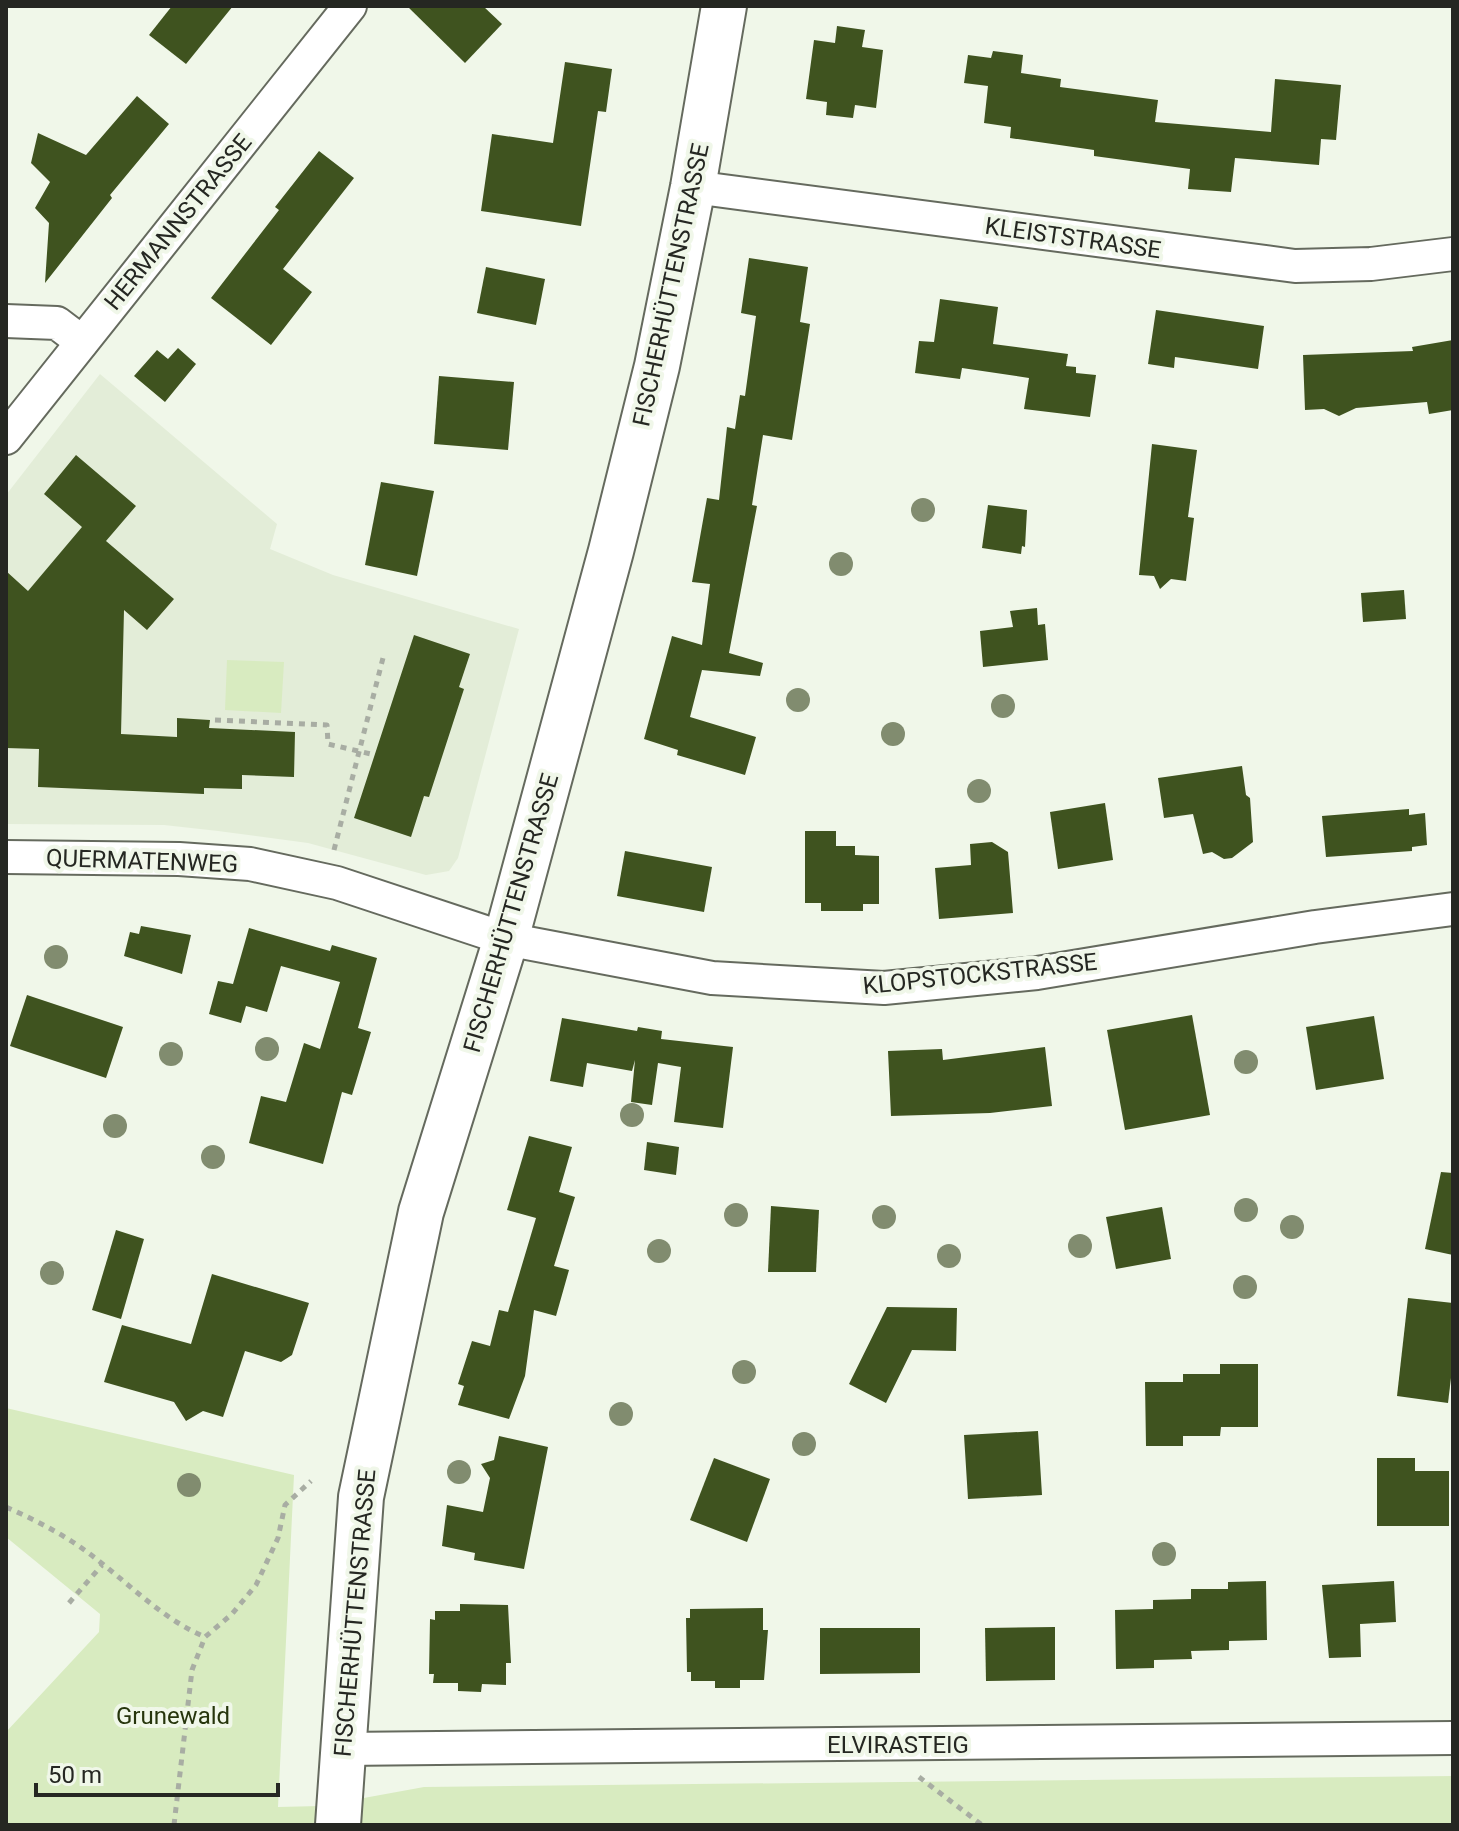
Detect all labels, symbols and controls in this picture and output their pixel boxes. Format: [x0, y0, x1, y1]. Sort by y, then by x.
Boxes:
street label: HERMANNSTRASSE [99, 129, 257, 315]
street label: FISCHERHÜTTENSTRASSE [627, 141, 715, 429]
street label: KLEISTSTRASSE [983, 212, 1163, 264]
street label: FISCHERHÜTTENSTRASSE [458, 770, 564, 1056]
street label: QUERMATENWEG [45, 844, 239, 878]
street label: KLOPSTOCKSTRASSE [861, 948, 1099, 1000]
street label: FISCHERHÜTTENSTRASSE [328, 1468, 382, 1758]
park label: Grunewald [116, 1702, 230, 1730]
street label: ELVIRASTEIG [827, 1731, 969, 1759]
scale bar [36, 1747, 278, 1797]
text: 50 m [48, 1761, 102, 1789]

